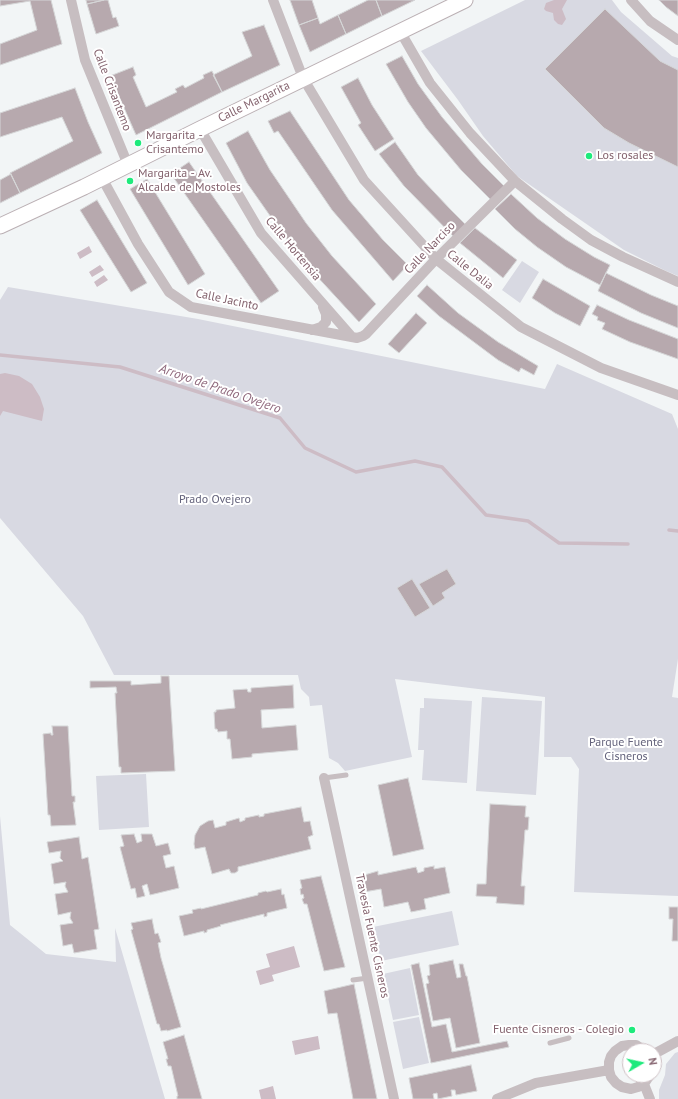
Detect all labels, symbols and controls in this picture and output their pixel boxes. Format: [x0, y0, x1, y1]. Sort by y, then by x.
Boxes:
street label: Calle Crisantemo [90, 47, 134, 133]
street label: Calle Margarita [216, 78, 292, 126]
place label: Margarita - Crisantemo [146, 129, 204, 157]
marker: Margarita - Crisantemo [133, 138, 143, 148]
place label: Los rosales [597, 149, 653, 163]
marker: Los rosales [584, 151, 594, 161]
place label: Margarita - Av. Alcalde de Mostoles [138, 167, 241, 195]
marker: Margarita - Av. Alcalde de Mostoles [125, 176, 135, 186]
street label: Calle Hortensia [262, 214, 324, 284]
street label: Calle Narciso [402, 219, 458, 277]
street label: Calle Dalia [444, 247, 496, 293]
street label: Calle Jacinto [194, 286, 260, 314]
water label: Arroyo de Prado Ovejero [157, 361, 283, 417]
park label: Prado Ovejero [179, 493, 251, 507]
park label: Parque Fuente Cisneros [589, 736, 663, 764]
street label: Travesía Fuente Cisneros [352, 873, 392, 999]
place label: Fuente Cisneros - Colegio [493, 1023, 624, 1037]
marker: Fuente Cisneros - Colegio [627, 1025, 637, 1035]
north arrow [622, 1043, 662, 1083]
text: N [645, 1057, 660, 1066]

